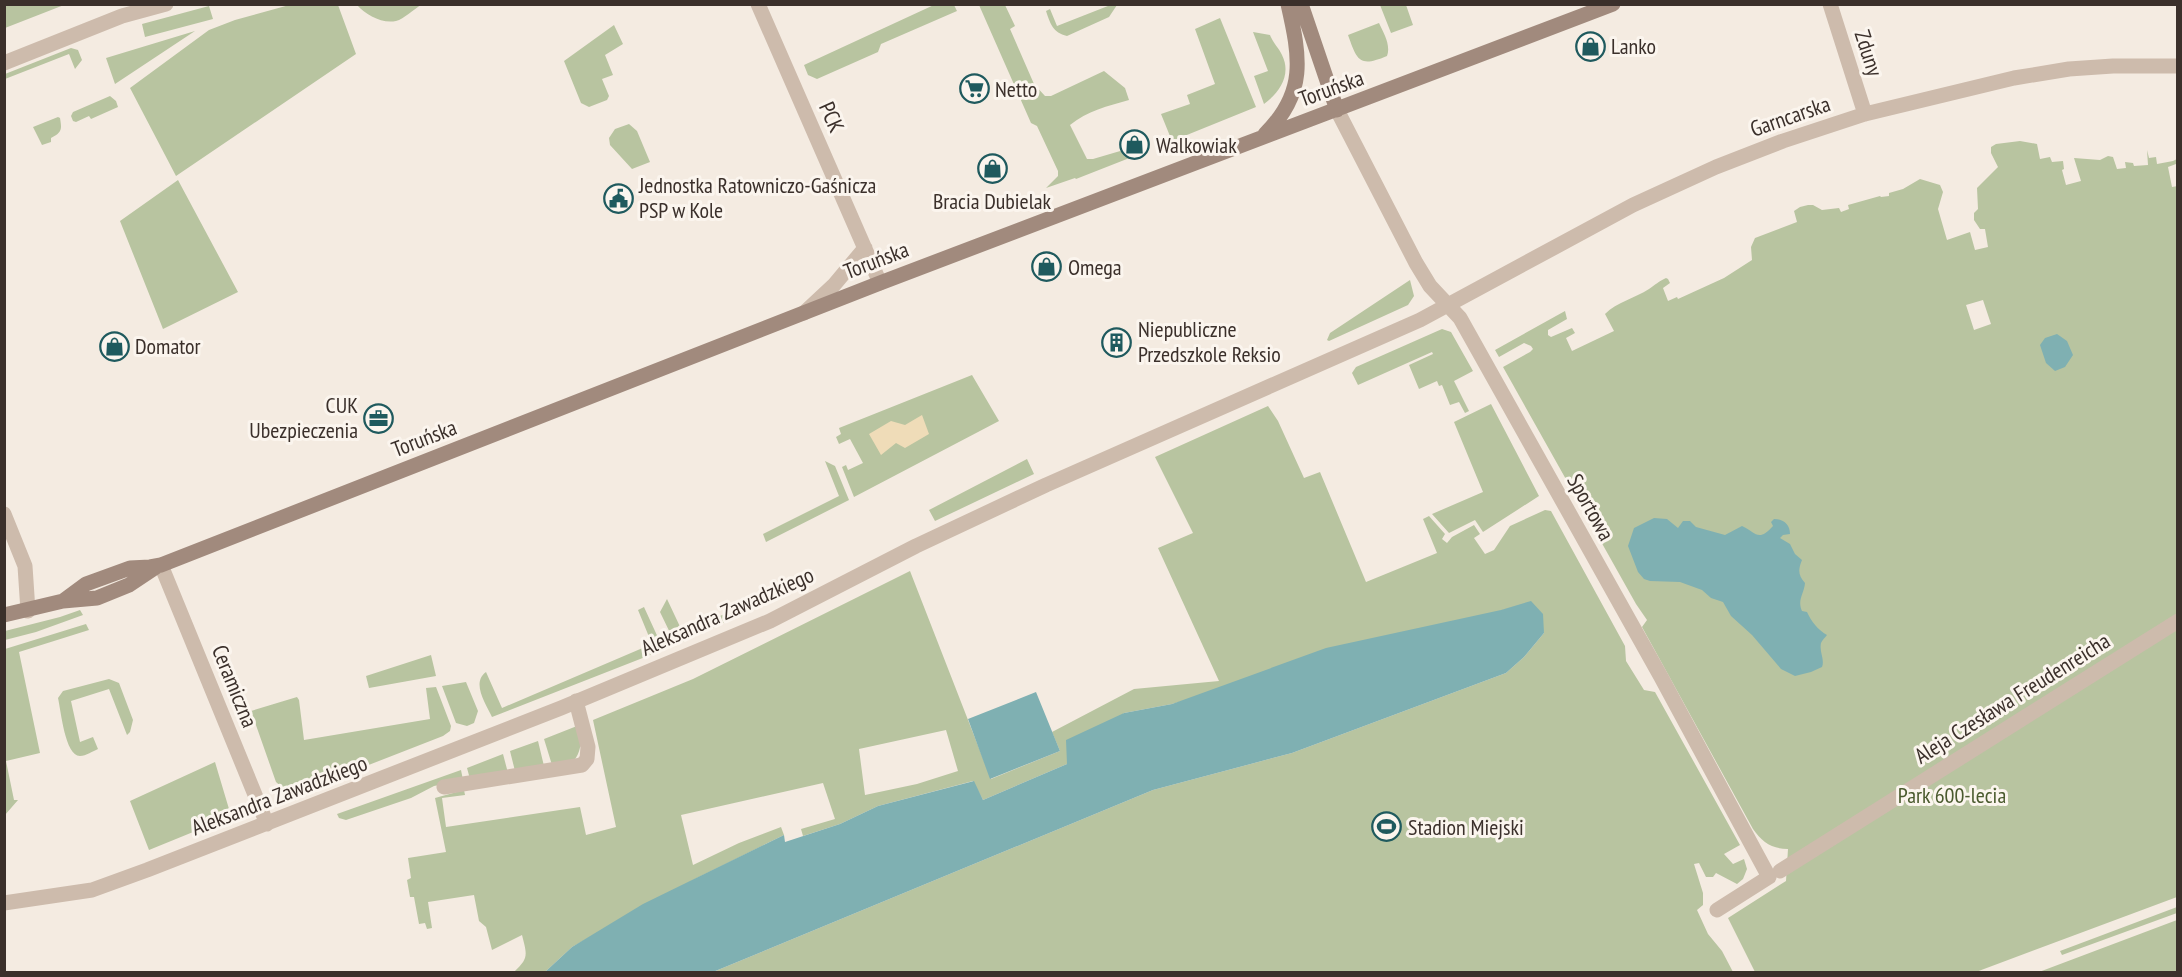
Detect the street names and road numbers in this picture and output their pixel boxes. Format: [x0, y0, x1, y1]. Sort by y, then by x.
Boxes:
street label: Zduny [1848, 26, 1890, 80]
street label: Toruńska [1295, 63, 1367, 113]
street label: Garncarska [1746, 89, 1834, 143]
street label: PCK [813, 97, 851, 137]
street label: Toruńska [840, 235, 912, 285]
street label: Toruńska [388, 413, 460, 463]
street label: Sportowa [1561, 469, 1621, 545]
street label: Aleksandra Zawadzkiego [636, 560, 818, 662]
street label: Aleja Czesława Freudenreicha [1909, 626, 2115, 770]
street label: Ceramiczna [206, 641, 264, 731]
street label: Aleksandra Zawadzkiego [187, 749, 371, 841]

